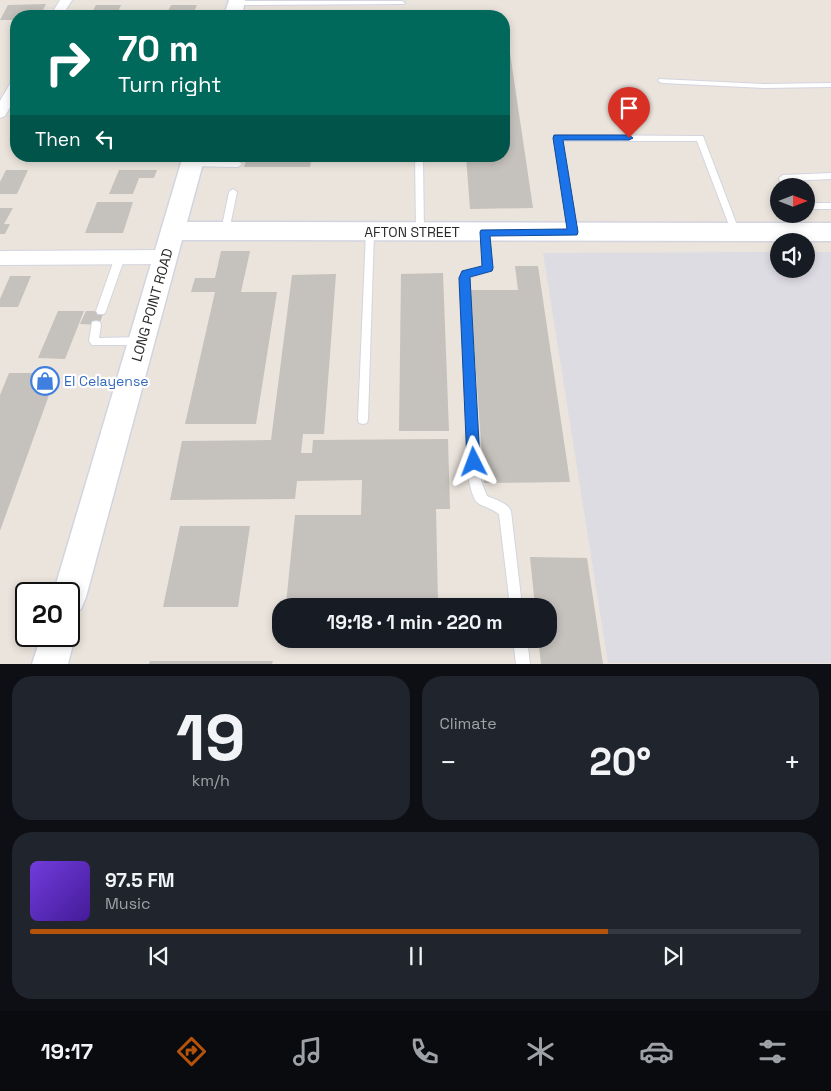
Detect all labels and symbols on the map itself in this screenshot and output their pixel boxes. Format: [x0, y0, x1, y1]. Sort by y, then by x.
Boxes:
pin [608, 87, 650, 138]
north arrow [770, 178, 815, 222]
street label: AFTON STREET [364, 223, 460, 241]
street label: LONG POINT ROAD [127, 246, 177, 364]
shop icon: El Celayense [30, 366, 60, 396]
place label: El Celayense [64, 372, 149, 390]
position arrow [447, 435, 499, 487]
speed limit sign: 20 [15, 582, 80, 647]

